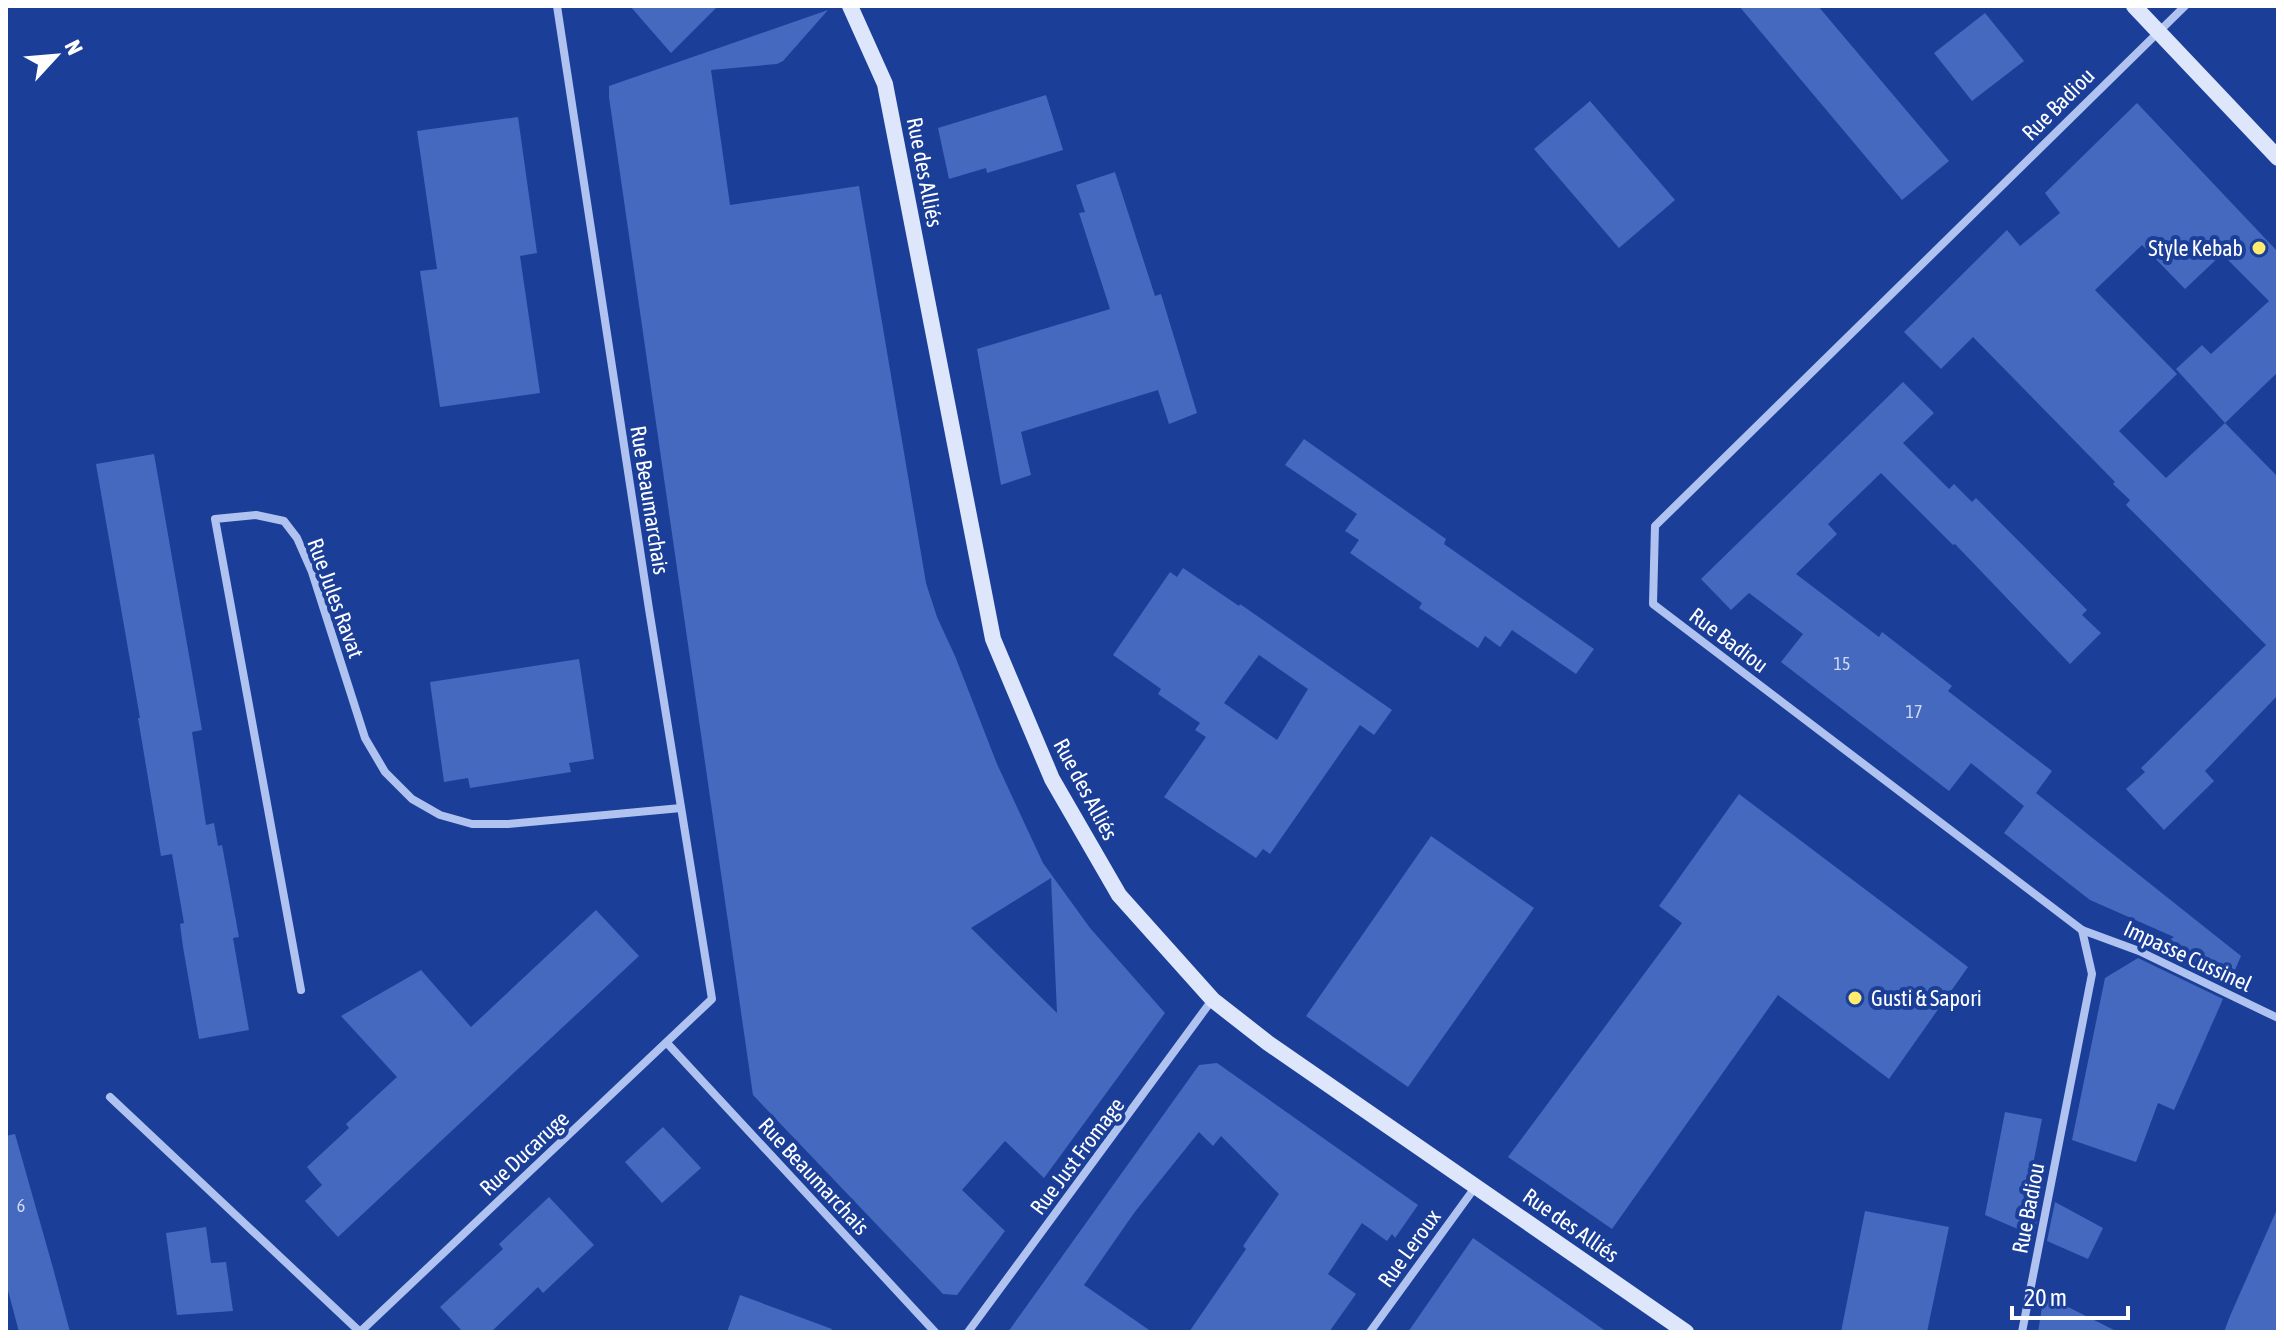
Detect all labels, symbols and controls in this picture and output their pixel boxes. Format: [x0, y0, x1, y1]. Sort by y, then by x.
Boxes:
north arrow [16, 16, 96, 96]
text: N [59, 36, 89, 59]
street label: Rue Badiou [2016, 62, 2100, 146]
street label: Rue des Alliés [902, 115, 948, 229]
place label: Style Kebab [2148, 235, 2243, 261]
marker: Style Kebab [2250, 239, 2268, 257]
street label: Rue Beaumarchais [625, 424, 675, 577]
street label: Rue Jules Ravat [302, 535, 370, 661]
street label: Rue Badiou [1685, 602, 1773, 678]
house number: 15 [1834, 653, 1850, 674]
house number: 17 [1906, 701, 1922, 722]
street label: Rue des Alliés [1048, 734, 1124, 844]
street label: Impasse Cussinel [2120, 915, 2256, 997]
place label: Gusti & Sapori [1871, 985, 1982, 1011]
marker: Gusti & Sapori [1846, 989, 1864, 1007]
street label: Rue Just Fromage [1025, 1092, 1129, 1220]
street label: Rue Ducaruge [474, 1105, 574, 1201]
street label: Rue Beaumarchais [753, 1112, 875, 1240]
street label: Rue Badiou [2006, 1160, 2050, 1256]
street label: Rue des Alliés [1518, 1182, 1624, 1268]
house number: 6 [17, 1195, 25, 1216]
street label: Rue Leroux [1372, 1204, 1446, 1292]
scale bar [2012, 1270, 2128, 1320]
text: 20 m [2024, 1284, 2067, 1311]

